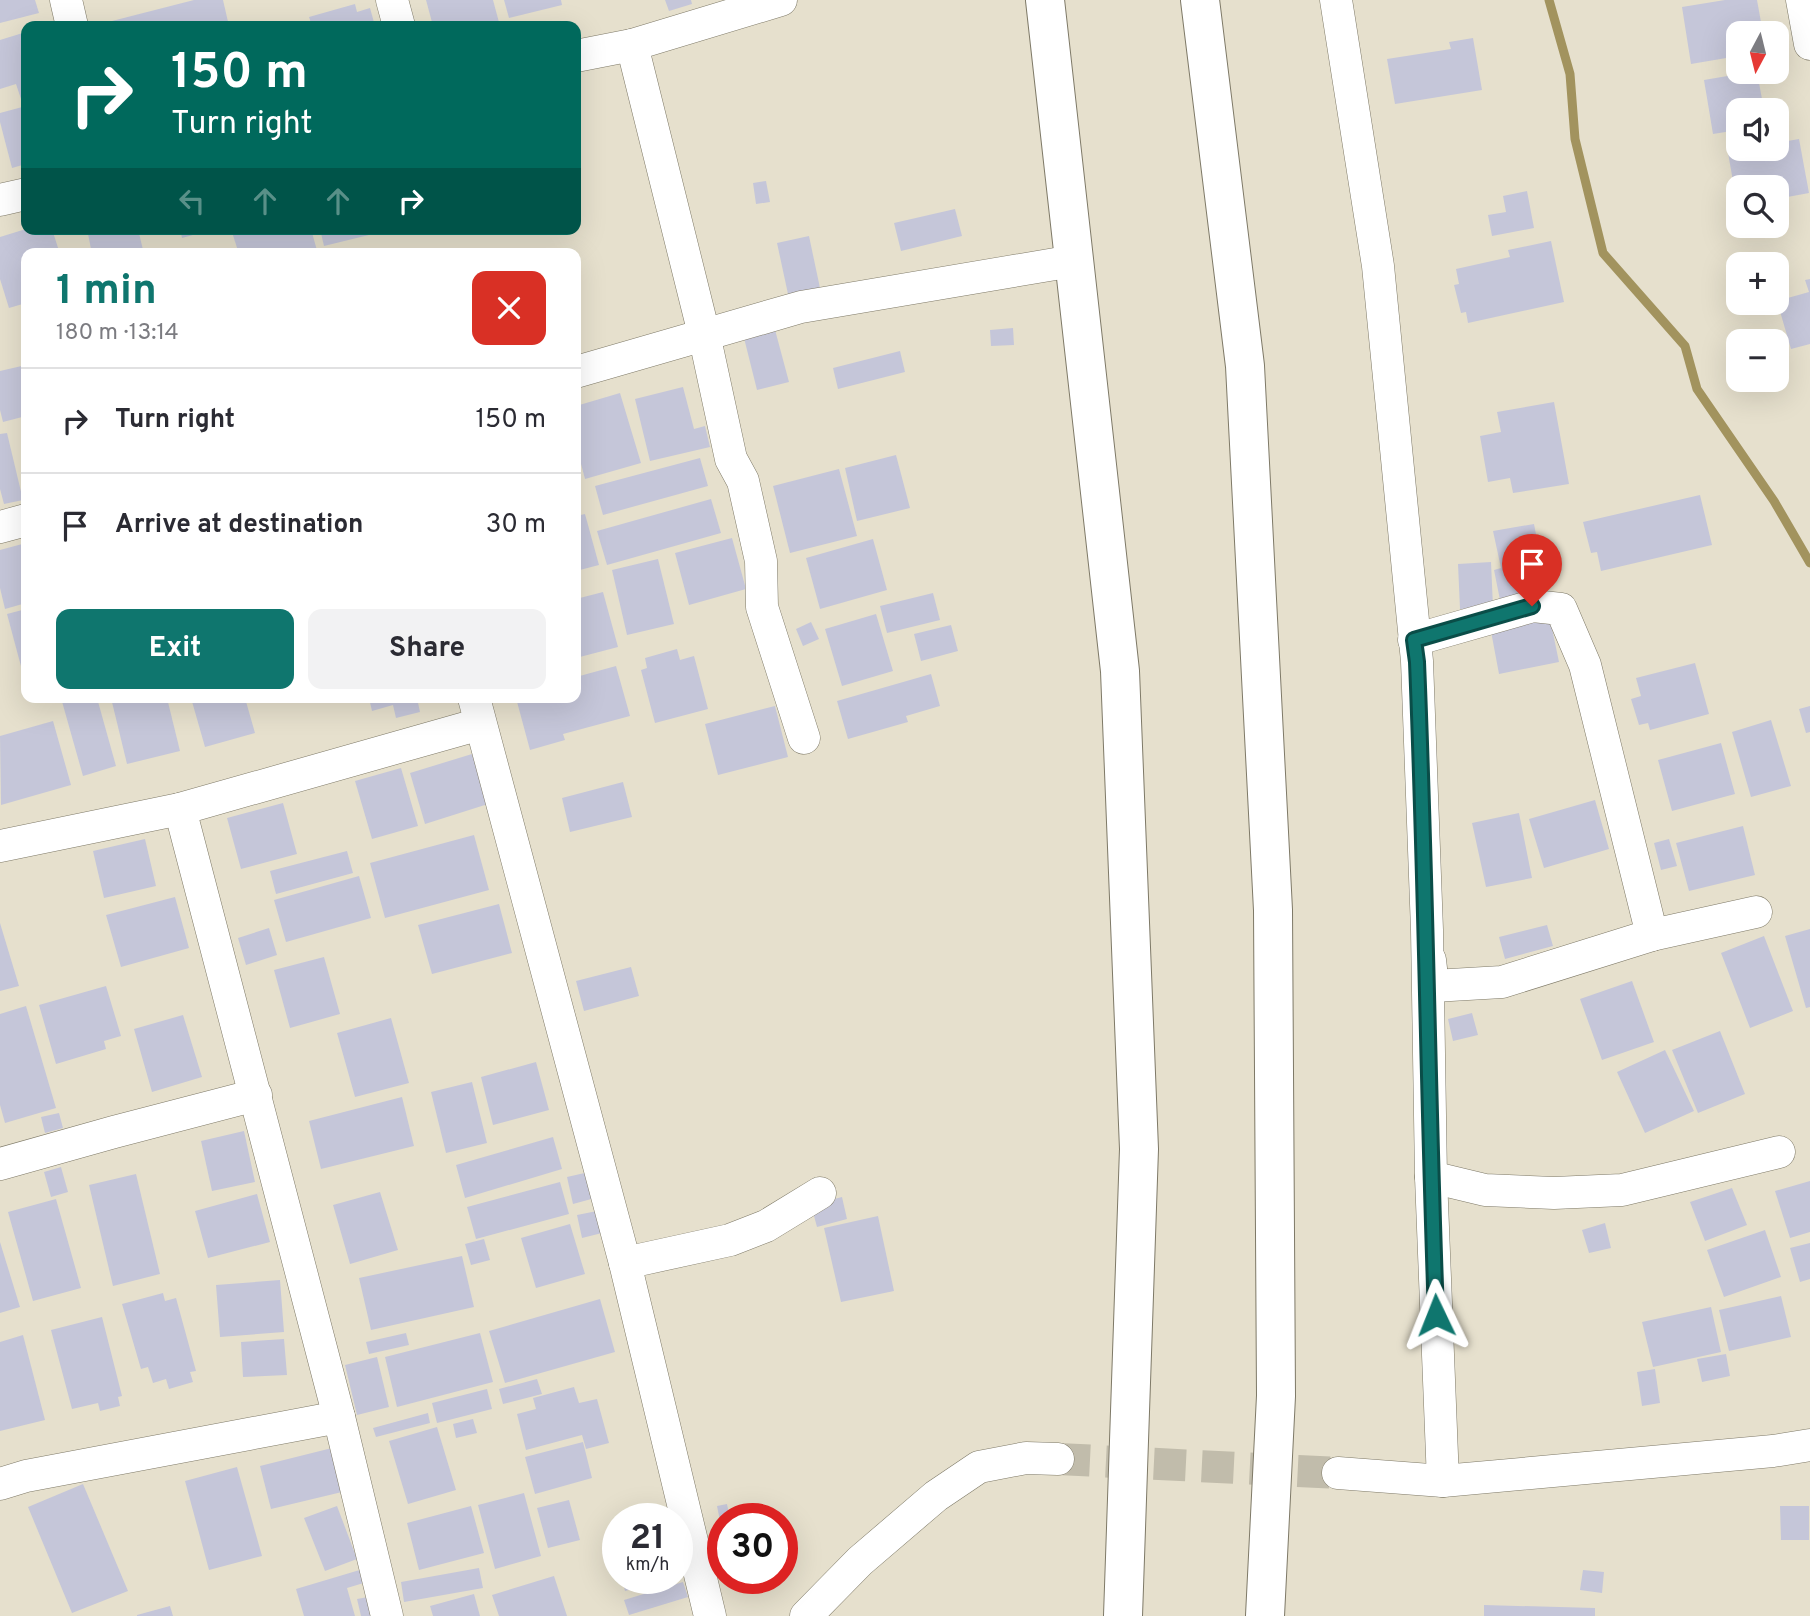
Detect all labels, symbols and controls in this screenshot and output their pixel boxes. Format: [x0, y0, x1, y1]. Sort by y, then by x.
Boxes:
north arrow [1726, 21, 1788, 84]
map controls [1726, 21, 1789, 392]
text: 150 m [171, 44, 308, 106]
icon: right [56, 49, 147, 140]
button: sound [1726, 98, 1789, 161]
text: Turn right [171, 105, 313, 145]
button: search [1726, 175, 1789, 238]
icon: left [173, 182, 211, 220]
icon: ahead [246, 182, 284, 220]
icon: ahead [319, 182, 357, 220]
icon: right [392, 182, 430, 220]
button: + [1726, 252, 1789, 315]
text: 1 min [56, 266, 157, 319]
button: close [472, 271, 546, 345]
text: 180 m · 13:14 [56, 319, 179, 348]
button: − [1726, 329, 1789, 392]
icon: right [56, 402, 94, 440]
text: Turn right [115, 404, 235, 437]
text: 150 m [475, 404, 546, 437]
icon: arrive [56, 507, 94, 545]
text: Arrive at destination [115, 509, 363, 542]
text: 30 m [486, 509, 546, 542]
pin [1502, 534, 1562, 606]
icon: arrive [1513, 545, 1551, 583]
button: Exit [56, 609, 294, 689]
button: Share [308, 609, 546, 689]
position arrow [1399, 1278, 1473, 1352]
speed limit sign: 30 [707, 1503, 798, 1594]
text: 21 [630, 1517, 665, 1561]
text: km/h [626, 1554, 669, 1577]

